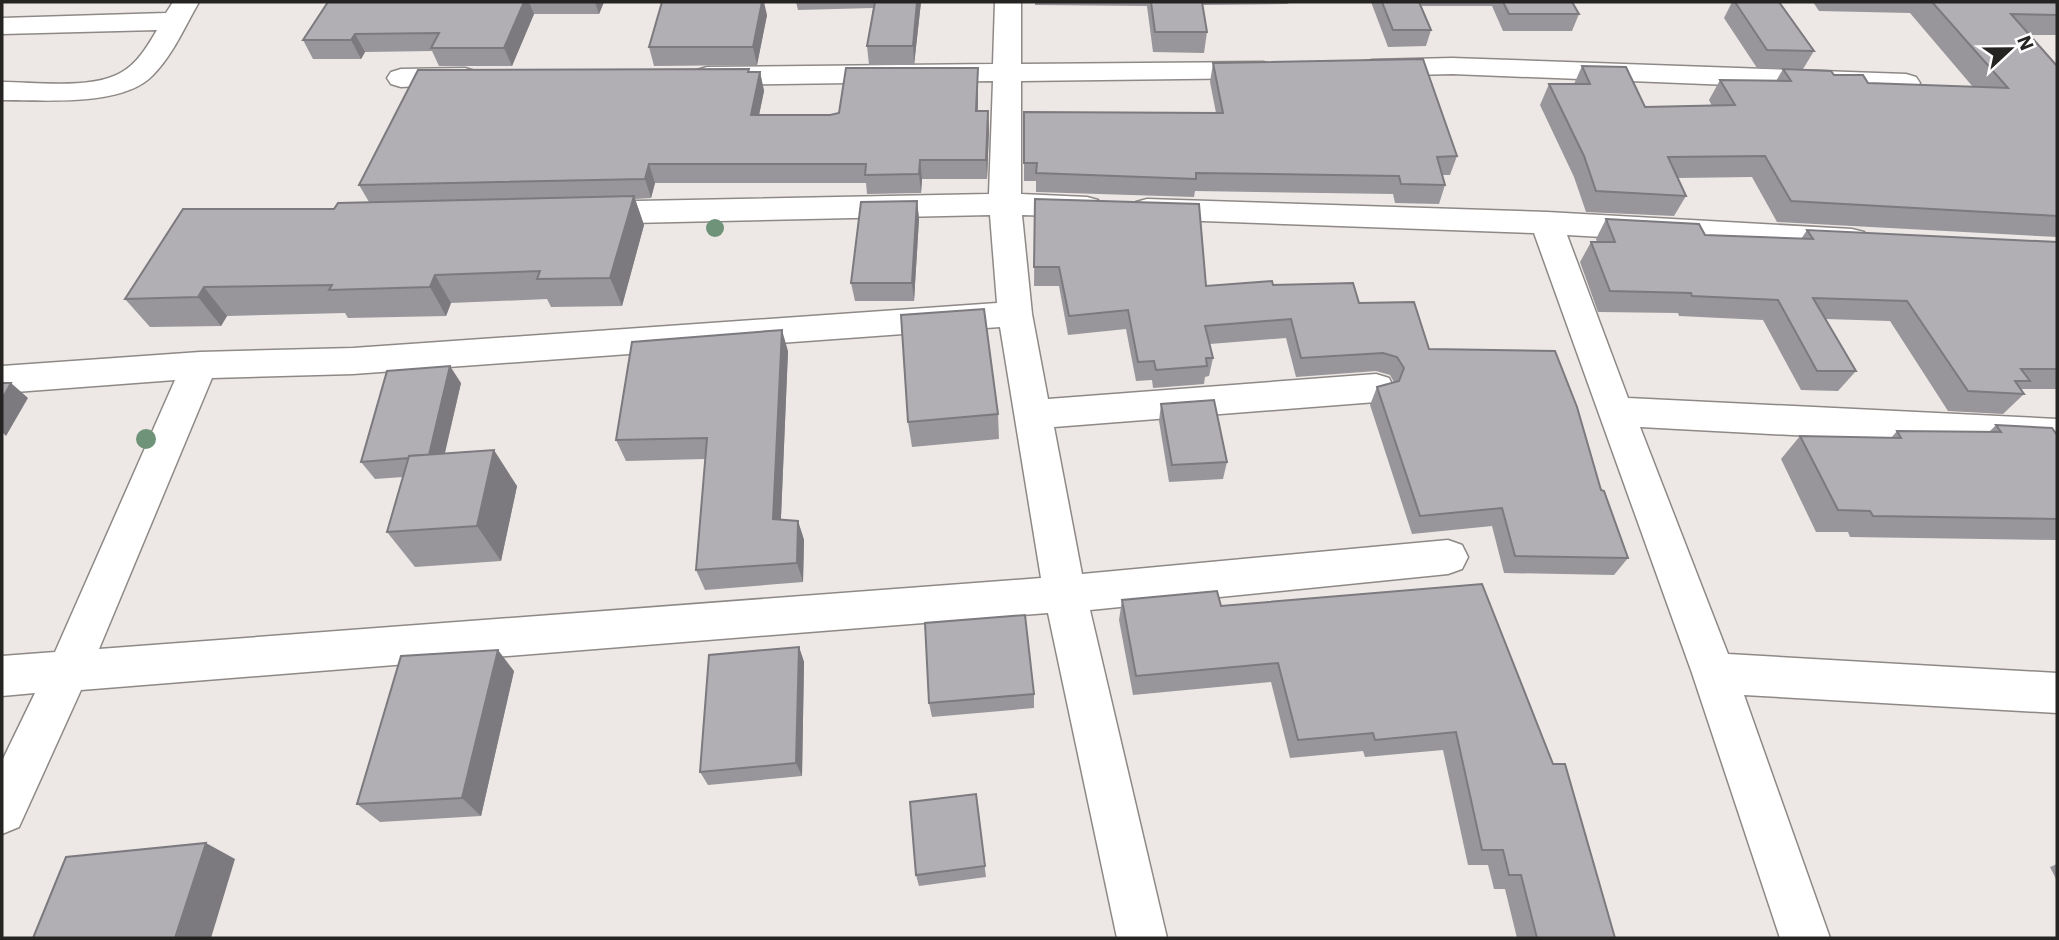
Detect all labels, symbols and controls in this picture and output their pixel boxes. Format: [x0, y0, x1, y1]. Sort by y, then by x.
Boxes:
north arrow [1975, 14, 2045, 84]
text: N [2012, 32, 2039, 54]

